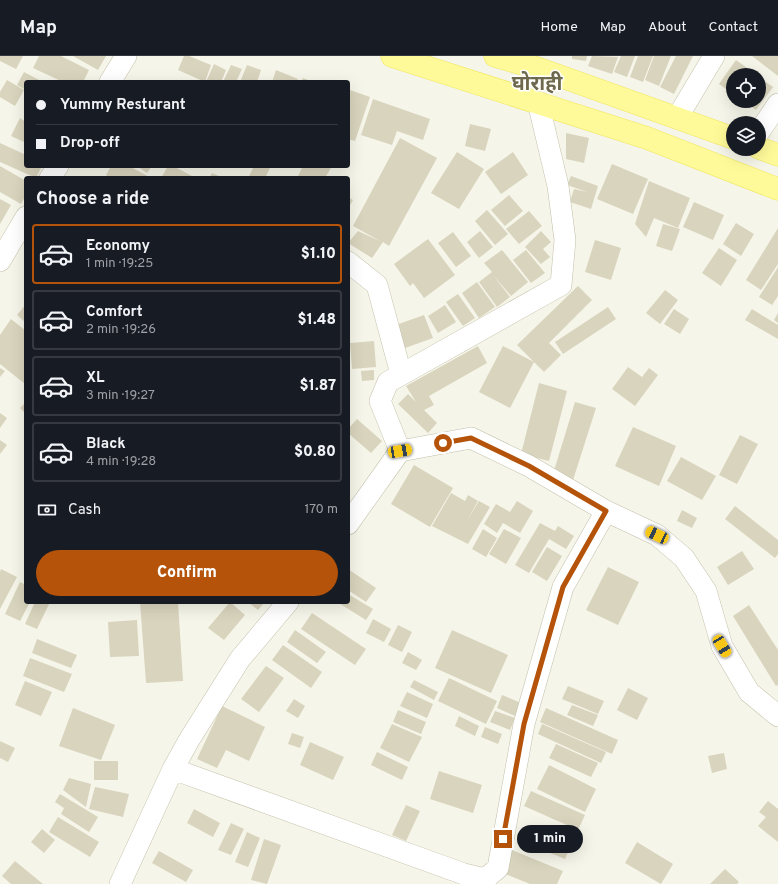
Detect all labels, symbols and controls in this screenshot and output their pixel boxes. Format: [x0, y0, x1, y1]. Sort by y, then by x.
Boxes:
text: Map [20, 16, 57, 40]
text: Home [541, 19, 578, 36]
text: Map [600, 19, 626, 36]
text: About [648, 19, 687, 36]
text: Contact [709, 19, 758, 36]
map controls [726, 68, 766, 156]
button: locate [726, 68, 766, 108]
district label: घोराही [512, 71, 563, 98]
text: Yummy Resturant [60, 96, 186, 115]
button: layers [726, 116, 766, 156]
text: Drop-off [60, 134, 120, 153]
text: Choose a ride [36, 188, 149, 211]
icon: car [38, 236, 74, 272]
text: Economy [86, 237, 150, 256]
text: $1.10 [301, 245, 336, 264]
text: 1 min · 19:25 [86, 256, 153, 272]
icon: car [38, 302, 74, 338]
text: Comfort [86, 303, 143, 322]
text: $1.48 [298, 311, 336, 330]
text: 2 min · 19:26 [86, 322, 156, 338]
icon: car [38, 368, 74, 404]
text: XL [86, 369, 104, 388]
text: $1.87 [300, 377, 336, 396]
text: 3 min · 19:27 [86, 388, 155, 404]
icon: car [38, 434, 74, 470]
route start [434, 434, 452, 452]
text: Black [86, 435, 126, 454]
text: $0.80 [294, 443, 336, 462]
car [387, 443, 413, 459]
text: 4 min · 19:28 [86, 454, 156, 470]
icon: cash [36, 499, 58, 521]
text: Cash [68, 501, 101, 520]
text: 170 m [304, 502, 338, 518]
car [644, 524, 670, 546]
button: Confirm [36, 550, 338, 596]
car [711, 633, 733, 659]
callout: 1 min [517, 825, 583, 853]
route end [494, 830, 512, 848]
text: 1 min [534, 831, 566, 847]

